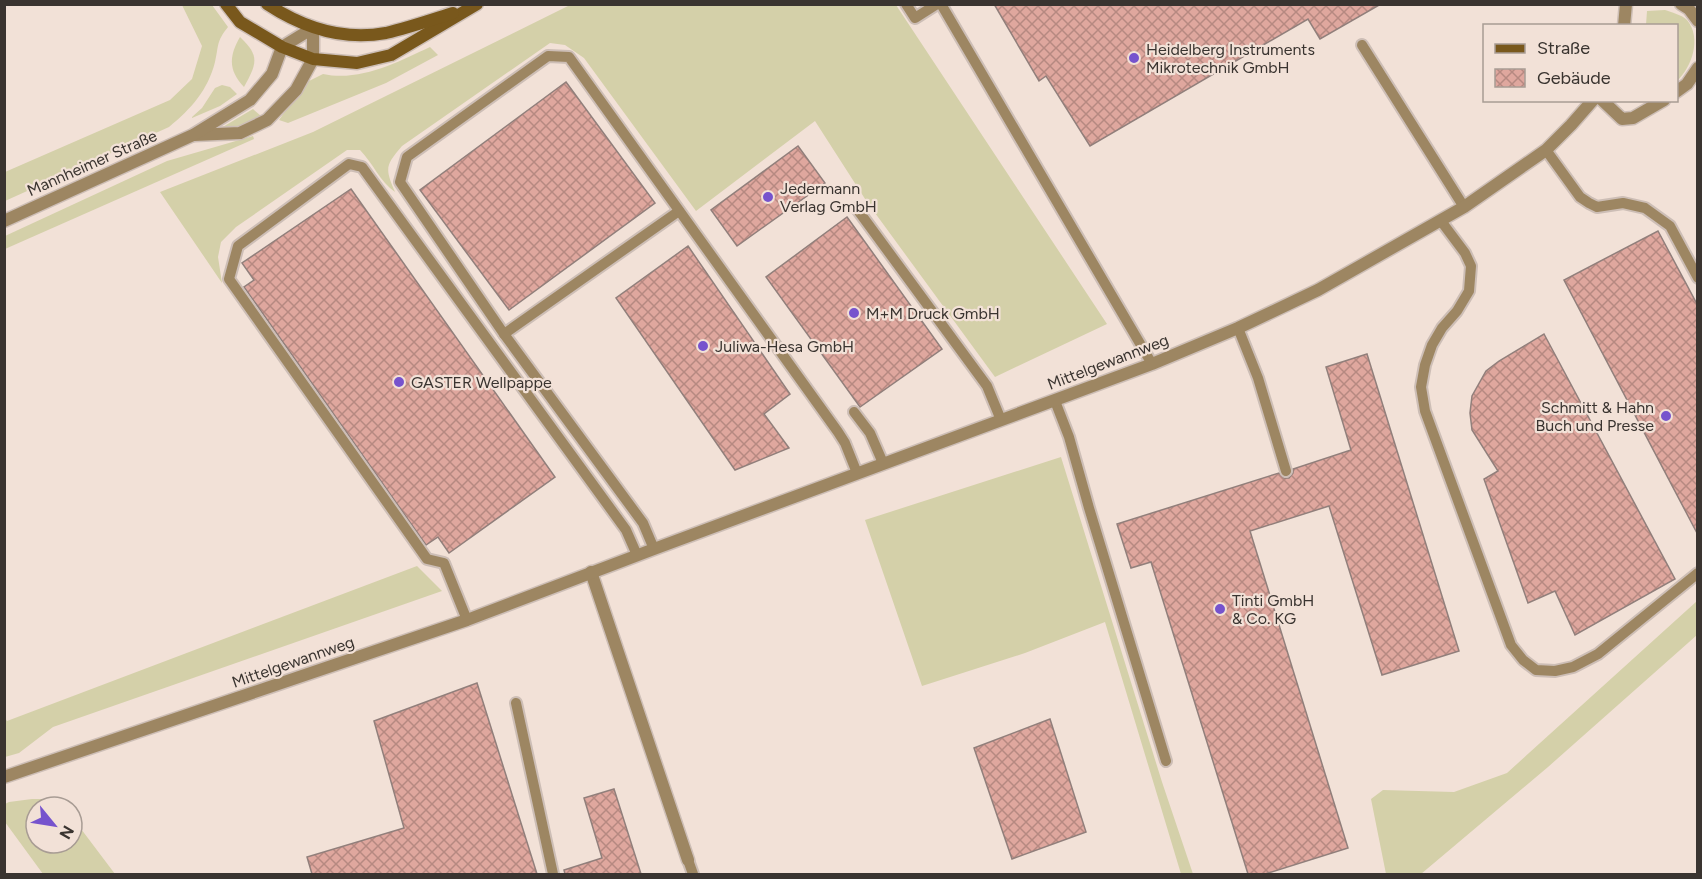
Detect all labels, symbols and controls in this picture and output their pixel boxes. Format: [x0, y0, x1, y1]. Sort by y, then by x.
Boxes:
legend [1483, 24, 1678, 102]
text: Straße [1537, 37, 1590, 59]
place label: Heidelberg Instruments Mikrotechnik GmbH [1146, 40, 1315, 77]
marker: Heidelberg Instruments Mikrotechnik GmbH [1127, 51, 1141, 65]
text: Gebäude [1537, 67, 1611, 89]
street label: Mannheimer Straße [24, 126, 160, 200]
place label: Jedermann Verlag GmbH [780, 179, 877, 216]
marker: Jedermann Verlag GmbH [761, 190, 775, 204]
place label: M+M Druck GmbH [866, 304, 1000, 323]
marker: M+M Druck GmbH [847, 306, 861, 320]
street label: Mittelgewannweg [1045, 330, 1171, 394]
place label: Juliwa-Hesa GmbH [715, 337, 854, 356]
marker: Juliwa-Hesa GmbH [696, 339, 710, 353]
place label: GASTER Wellpappe [411, 373, 552, 392]
marker: GASTER Wellpappe [392, 375, 406, 389]
place label: Schmitt & Hahn Buch und Presse [1536, 398, 1654, 435]
marker: Schmitt & Hahn Buch und Presse [1659, 409, 1673, 423]
place label: Tinti GmbH & Co. KG [1232, 591, 1314, 628]
marker: Tinti GmbH & Co. KG [1213, 602, 1227, 616]
street label: Mittelgewannweg [229, 632, 357, 692]
north arrow [24, 795, 84, 855]
text: N [55, 822, 78, 842]

